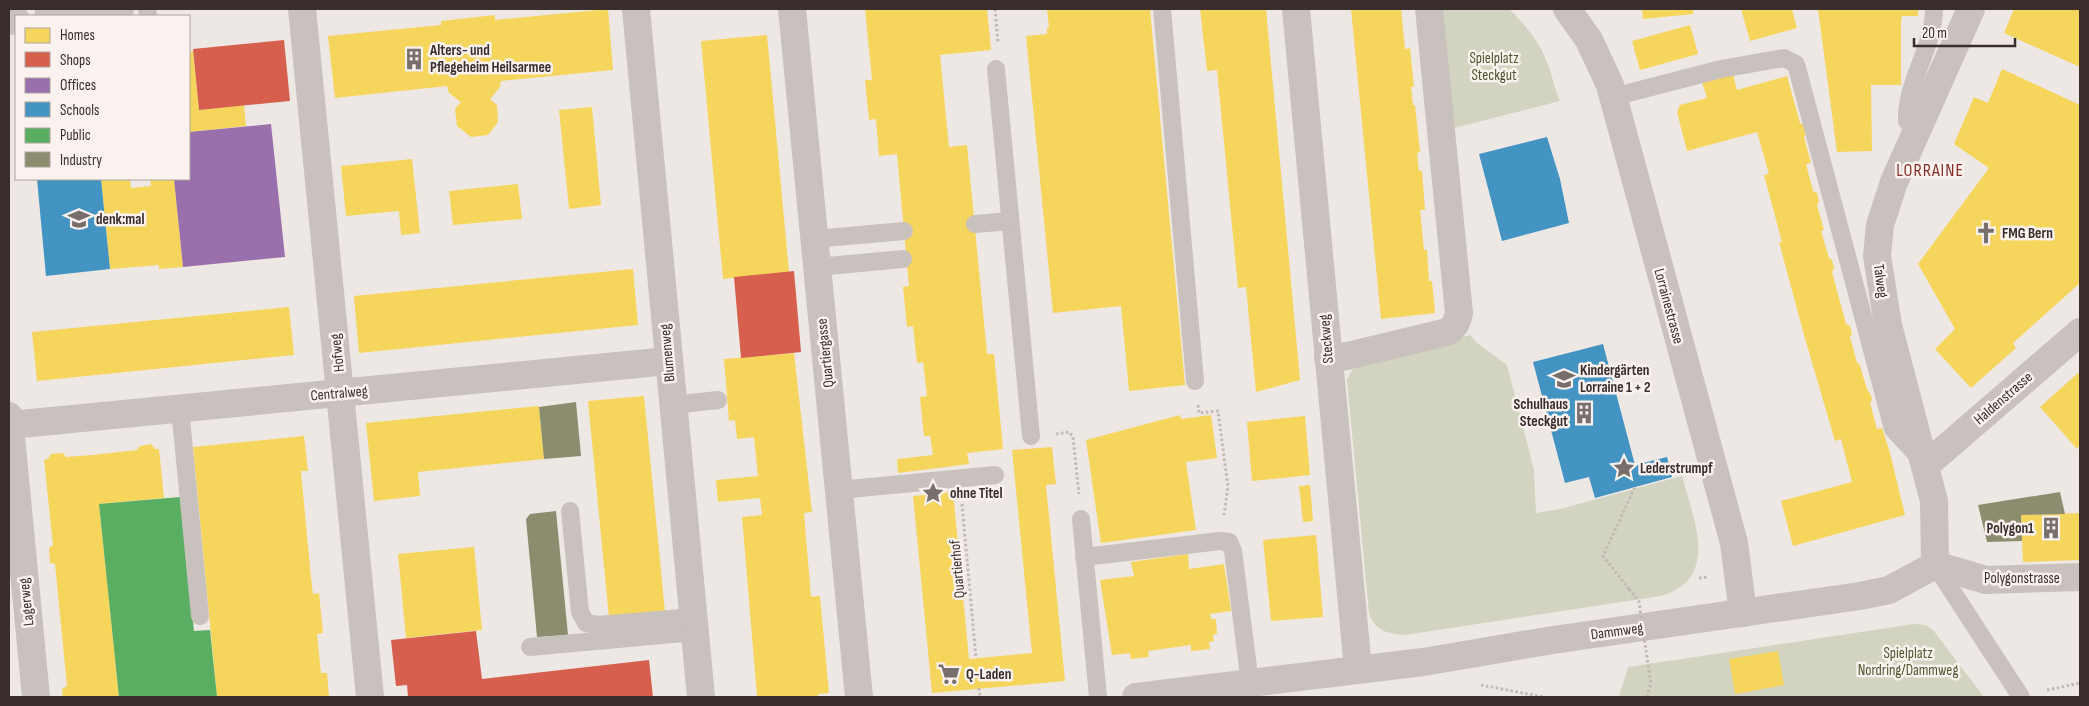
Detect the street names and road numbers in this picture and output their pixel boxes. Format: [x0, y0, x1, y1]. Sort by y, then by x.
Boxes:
street label: Talweg [1869, 263, 1892, 299]
street label: Lorrainestrasse [1649, 266, 1688, 346]
street label: Steckweg [1315, 314, 1338, 364]
street label: Quartiergasse [812, 317, 839, 388]
street label: Blumenweg [655, 323, 679, 383]
street label: Hofweg [326, 333, 349, 373]
street label: Haldenstrasse [1970, 368, 2036, 429]
street label: Centralweg [310, 382, 368, 405]
street label: Quartierhof [945, 538, 970, 599]
street label: Polygonstrasse [1984, 569, 2060, 588]
street label: Lagerweg [15, 577, 38, 627]
street label: Dammweg [1590, 618, 1644, 645]

